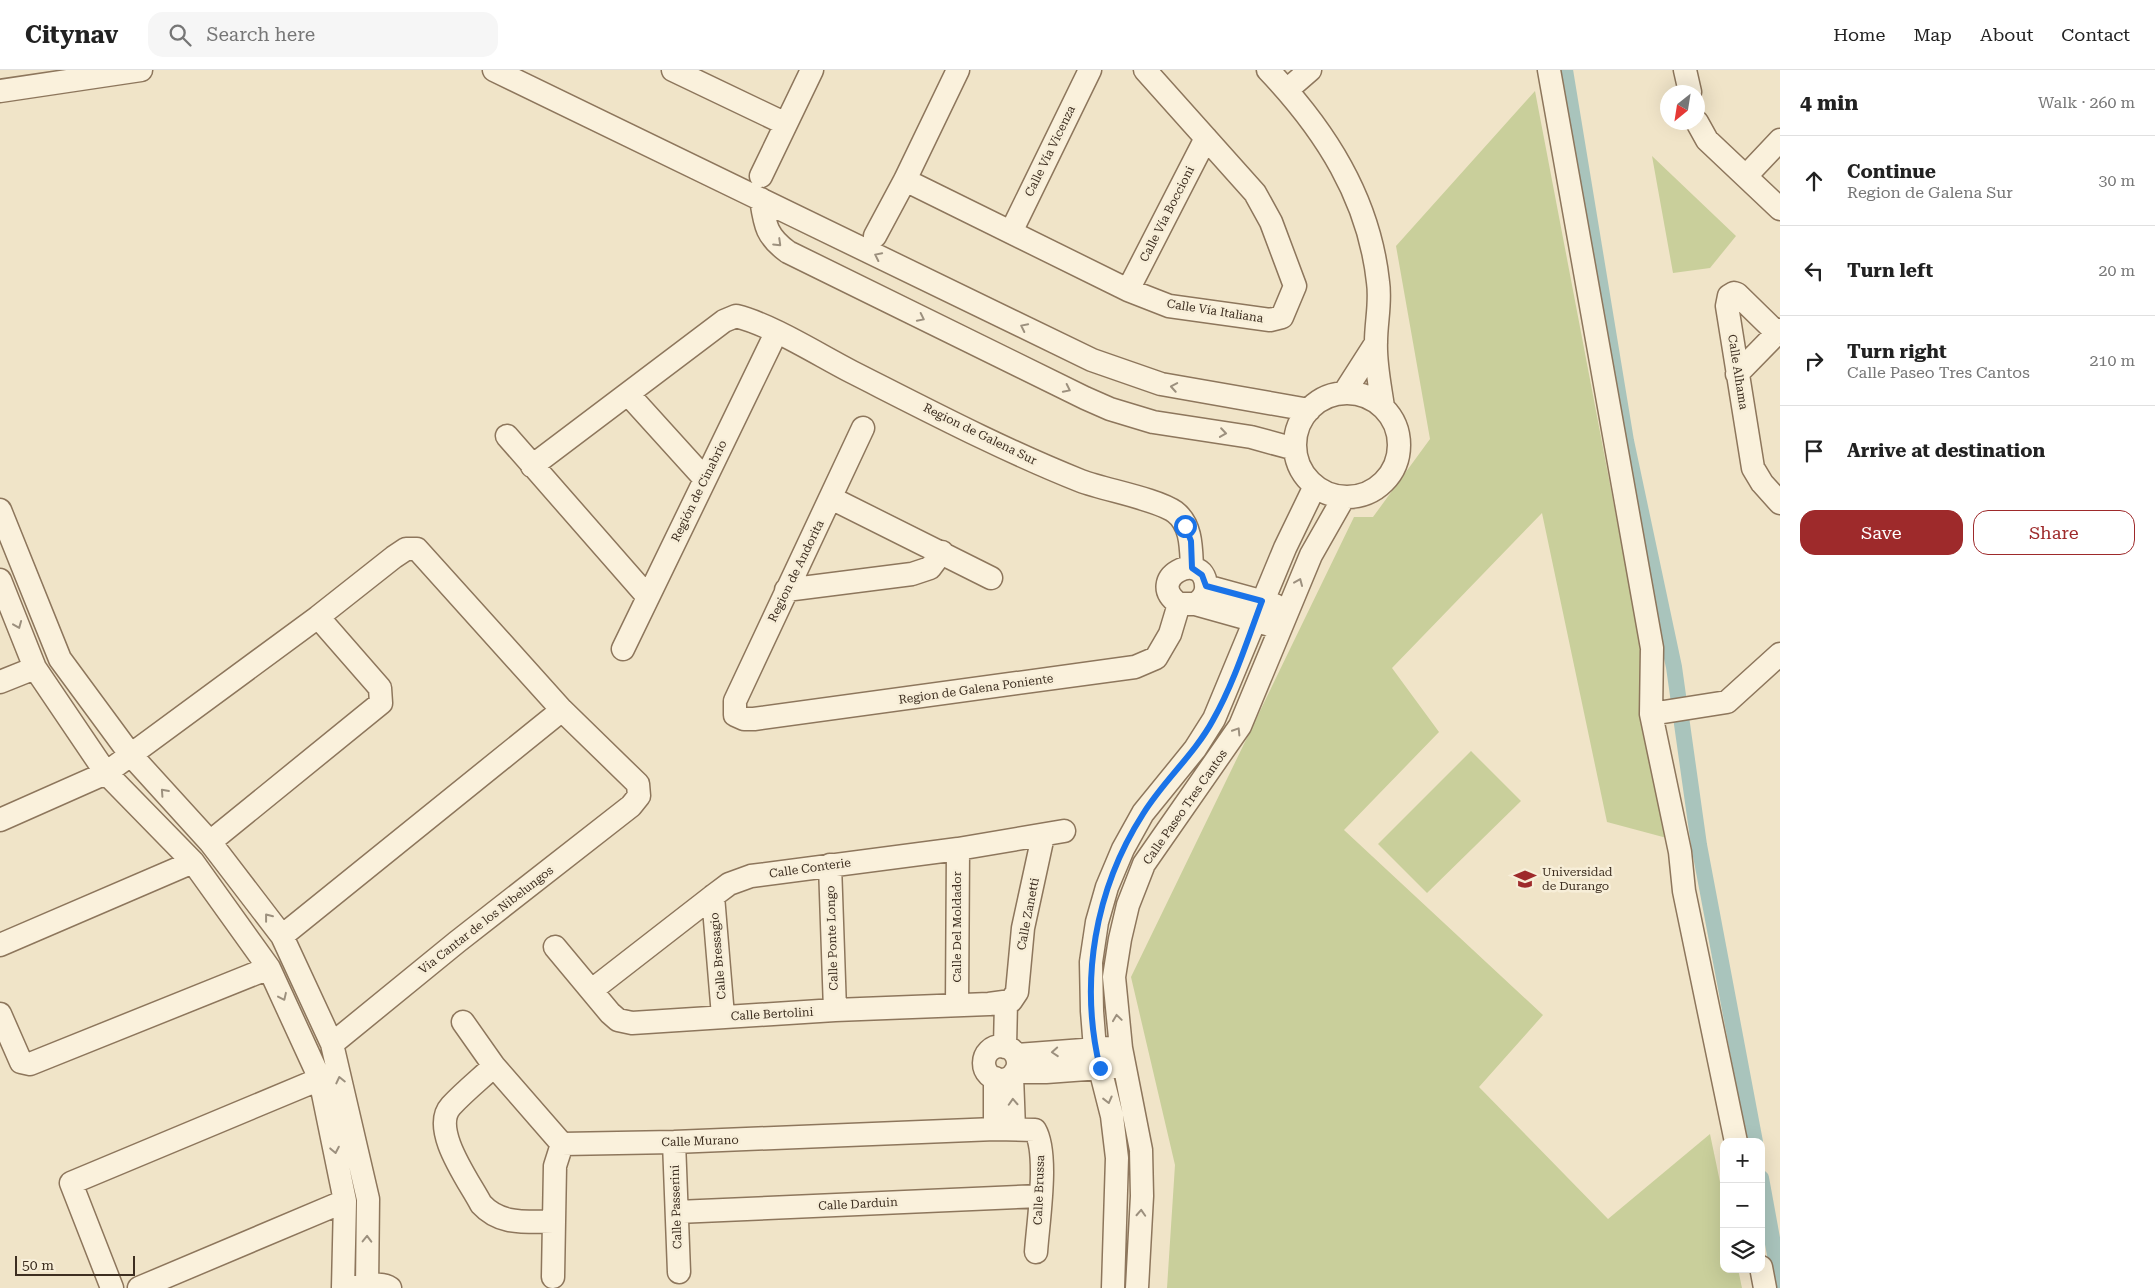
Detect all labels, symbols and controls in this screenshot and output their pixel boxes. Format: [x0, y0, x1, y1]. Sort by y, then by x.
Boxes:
search box [148, 12, 498, 57]
text: Citynav [25, 21, 118, 49]
icon: search [166, 21, 194, 49]
text: Search here [206, 23, 315, 46]
text: Home [1833, 24, 1885, 45]
text: Map [1913, 24, 1952, 45]
text: About [1980, 24, 2033, 45]
text: Contact [2061, 24, 2130, 45]
north arrow [1660, 85, 1705, 130]
text: 4 min [1800, 91, 1858, 115]
text: Walk · 260 m [2038, 93, 2135, 112]
street label: Calle Vía Vicenza [1022, 103, 1078, 199]
text: Continue [1847, 160, 1936, 183]
street label: Calle Vía Boccioni [1137, 164, 1197, 264]
icon: ahead [1800, 167, 1828, 195]
text: 30 m [2098, 171, 2135, 190]
text: Region de Galena Sur [1847, 183, 2013, 202]
one-way arrow [772, 237, 781, 246]
one-way arrow [874, 252, 883, 262]
icon: left [1800, 257, 1828, 285]
text: Turn left [1847, 259, 1933, 282]
text: 20 m [2098, 261, 2135, 280]
street label: Calle Vía Italiana [1166, 296, 1265, 326]
one-way arrow [916, 312, 925, 322]
one-way arrow [1020, 323, 1029, 333]
street label: Calle Alhama [1725, 333, 1751, 411]
text: Turn right [1847, 340, 1947, 363]
icon: right [1800, 347, 1828, 375]
text: 210 m [2089, 351, 2135, 370]
text: Calle Paseo Tres Cantos [1847, 363, 2030, 382]
one-way arrow [1170, 382, 1179, 392]
one-way arrow [1062, 383, 1071, 394]
street label: Region de Galena Sur [921, 400, 1039, 468]
one-way arrow [1219, 427, 1227, 438]
icon: arrive [1800, 437, 1828, 465]
street label: Región de Cinabrio [668, 438, 730, 544]
text: Arrive at destination [1847, 439, 2045, 462]
button: Save [1800, 510, 1963, 555]
button: Share [1973, 510, 2135, 555]
route start [1174, 515, 1197, 538]
street label: Region de Andorita [765, 517, 827, 624]
one-way arrow [1293, 578, 1304, 587]
one-way arrow [12, 620, 22, 629]
street label: Region de Galena Poniente [898, 671, 1055, 707]
one-way arrow [1230, 728, 1240, 737]
street label: Calle Paseo Tres Cantos [1140, 747, 1230, 867]
one-way arrow [161, 788, 170, 797]
street label: Calle Conterie [768, 855, 852, 881]
street label: Via Cantar de los Nibelungos [416, 863, 556, 977]
place label: Universidad de Durango [1542, 865, 1613, 893]
school or university icon: Universidad de Durango [1512, 866, 1538, 892]
street label: Calle Del Moldador [950, 871, 964, 983]
street label: Calle Zanetti [1014, 876, 1042, 951]
street label: Calle Ponte Longo [823, 885, 841, 991]
street label: Calle Bressagio [707, 912, 729, 1000]
one-way arrow [265, 914, 273, 923]
one-way arrow [276, 992, 287, 1001]
street label: Calle Bertolini [730, 1005, 814, 1023]
one-way arrow [1112, 1013, 1123, 1021]
one-way arrow [1051, 1047, 1059, 1058]
route end [1089, 1057, 1112, 1080]
one-way arrow [335, 1076, 346, 1084]
one-way arrow [1102, 1096, 1113, 1105]
one-way arrow [1007, 1098, 1018, 1106]
street label: Calle Murano [661, 1133, 739, 1149]
map controls [1720, 1138, 1765, 1273]
button: + [1720, 1138, 1765, 1183]
one-way arrow [329, 1146, 339, 1154]
street label: Calle Brussa [1031, 1154, 1047, 1225]
street label: Calle Passerini [668, 1164, 684, 1249]
button: − [1720, 1183, 1765, 1228]
street label: Calle Darduin [818, 1195, 898, 1213]
one-way arrow [1135, 1209, 1146, 1217]
button: layers [1720, 1228, 1765, 1273]
one-way arrow [362, 1235, 373, 1243]
scale bar [15, 1253, 135, 1276]
text: 50 m [22, 1257, 54, 1273]

